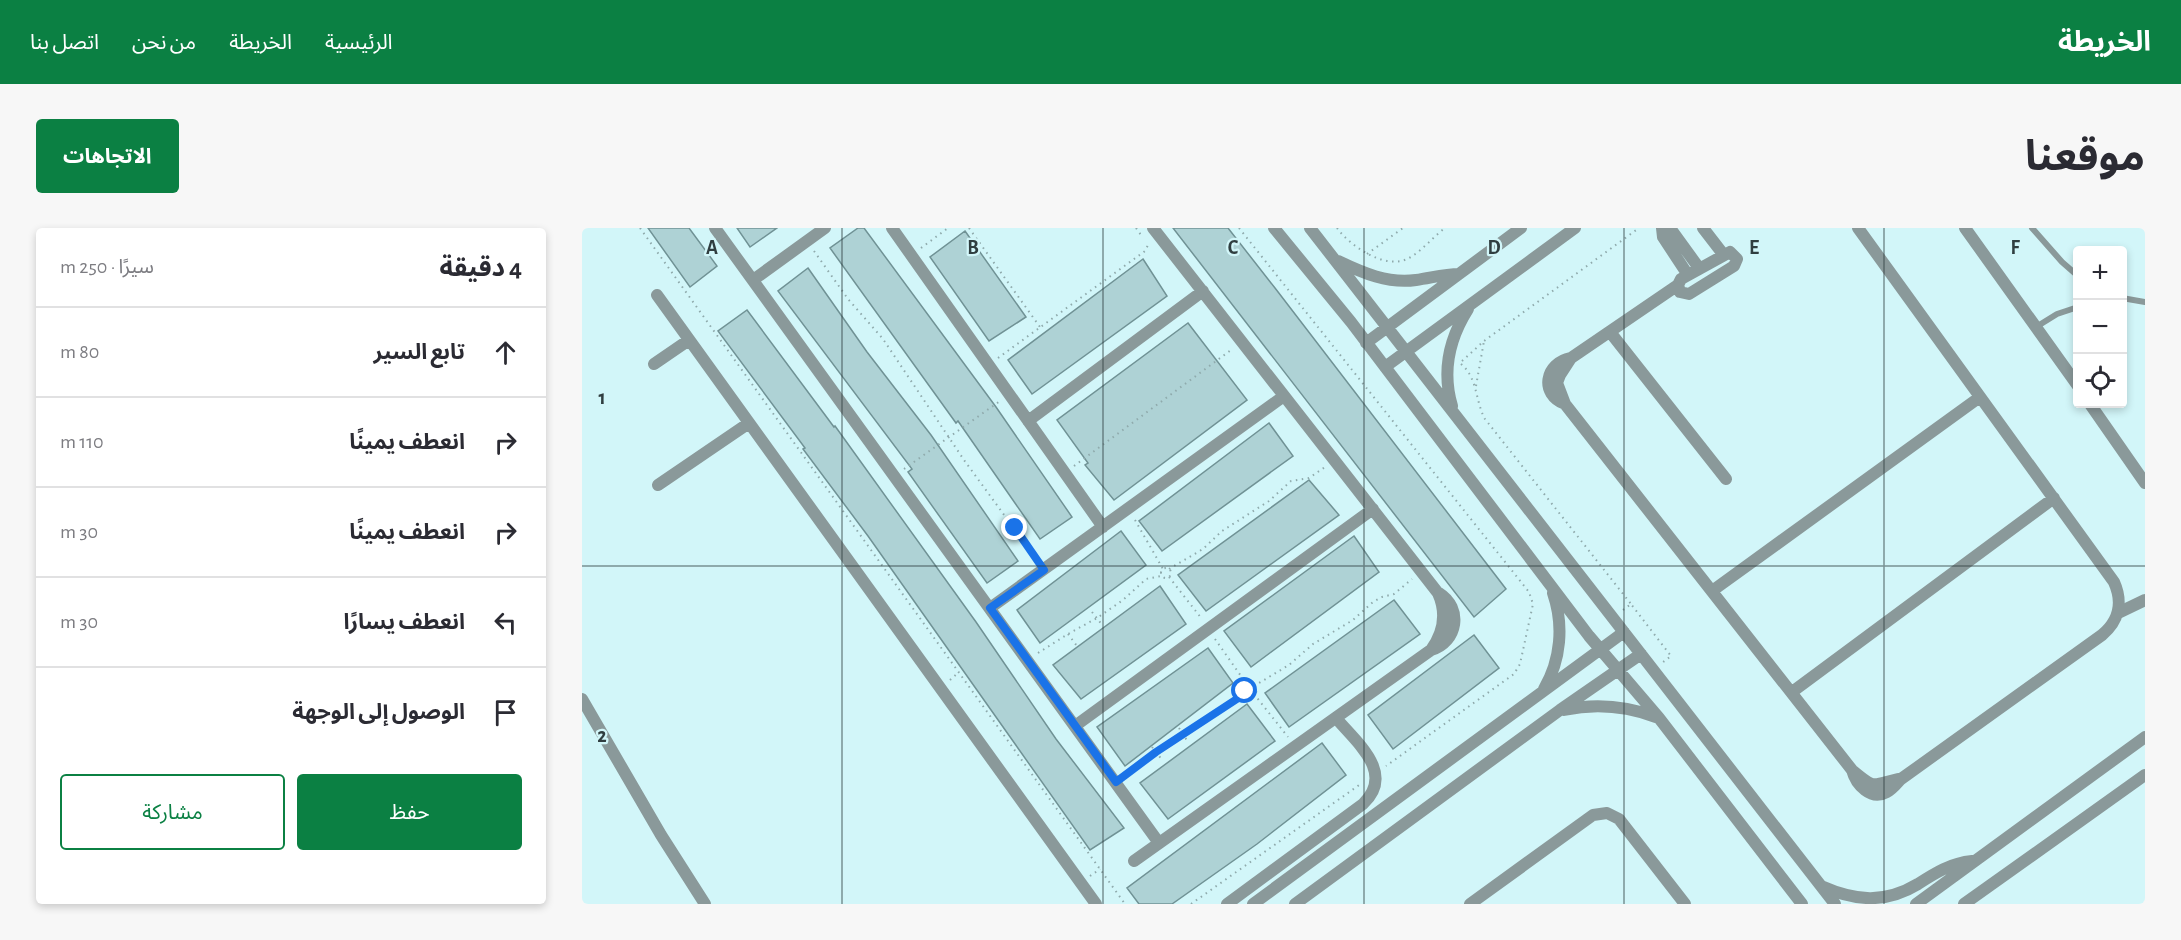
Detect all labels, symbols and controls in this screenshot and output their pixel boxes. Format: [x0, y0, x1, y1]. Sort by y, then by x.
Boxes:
text: الخريطة [2058, 29, 2151, 57]
text: اتصل بنا [30, 32, 99, 53]
text: من نحن [132, 32, 196, 53]
text: الخريطة [229, 32, 292, 53]
text: الرئيسية [325, 32, 393, 53]
button: الاتجاهات [36, 119, 179, 193]
text: موقعنا [2025, 136, 2145, 178]
text: A [706, 238, 718, 258]
text: B [967, 238, 979, 258]
text: C [1228, 238, 1239, 258]
text: D [1487, 238, 1501, 258]
text: E [1749, 238, 1759, 258]
text: F [2010, 238, 2020, 258]
map controls [2073, 246, 2127, 408]
button: + [2073, 246, 2127, 300]
text: 4 دقيقة [440, 255, 522, 281]
text: سيرًا · 250 m [60, 257, 154, 277]
button: − [2073, 300, 2127, 354]
icon: ahead [489, 336, 522, 369]
text: تابع السير [373, 341, 465, 363]
text: 80 m [60, 342, 99, 362]
button: locate [2073, 354, 2127, 408]
text: 1 [598, 388, 606, 408]
icon: right [489, 426, 522, 459]
text: انعطف يمينًا [349, 431, 465, 453]
text: 110 m [60, 432, 104, 452]
route end [1001, 514, 1027, 540]
icon: right [489, 516, 522, 549]
text: انعطف يمينًا [349, 521, 465, 543]
text: 30 m [60, 522, 98, 542]
icon: left [489, 606, 522, 639]
text: انعطف يسارًا [343, 611, 465, 633]
text: 30 m [60, 612, 98, 632]
route start [1231, 677, 1257, 703]
icon: arrive [489, 696, 522, 729]
text: الوصول إلى الوجهة [292, 701, 465, 723]
text: 2 [597, 726, 607, 746]
button: مشاركة [60, 774, 285, 850]
button: حفظ [297, 774, 522, 850]

